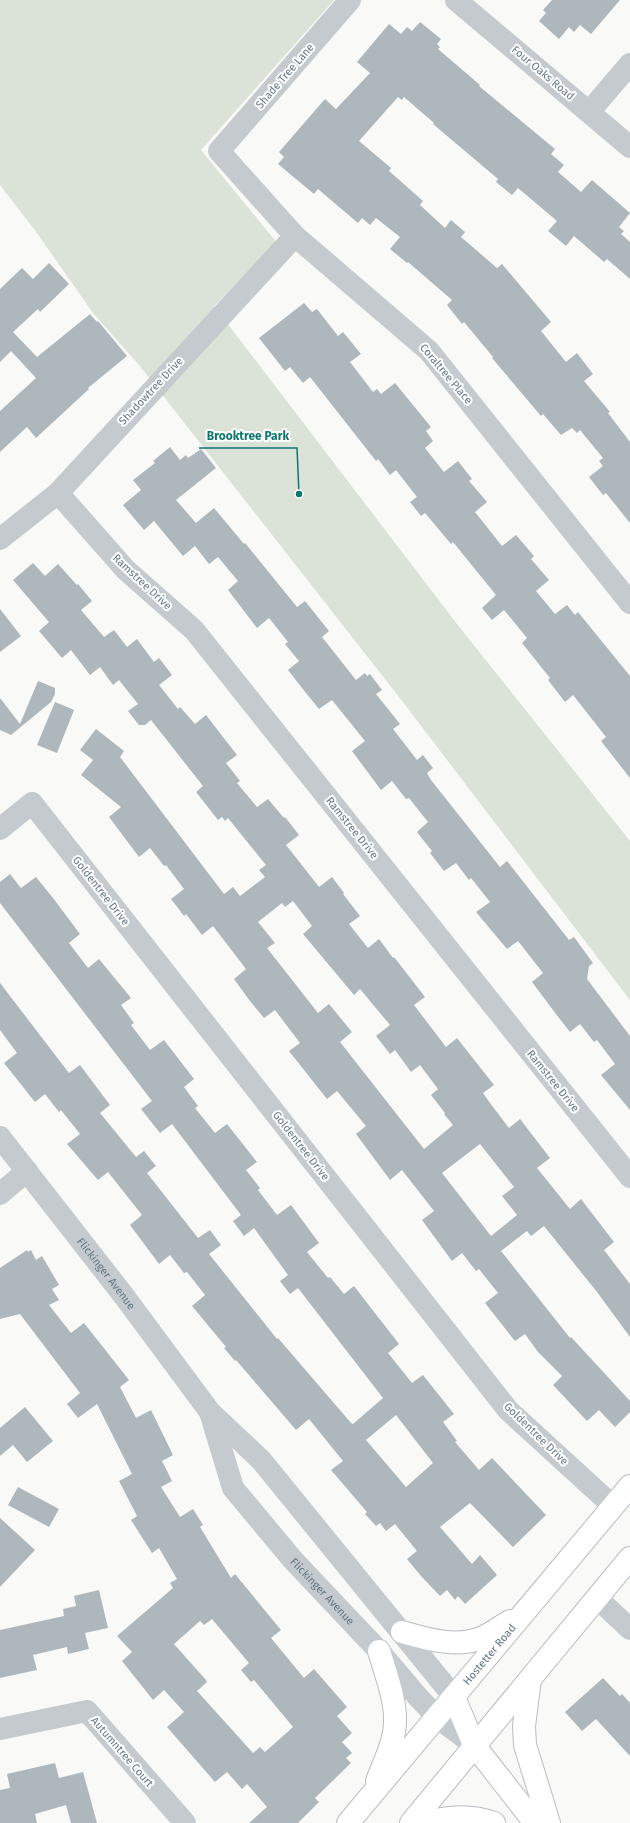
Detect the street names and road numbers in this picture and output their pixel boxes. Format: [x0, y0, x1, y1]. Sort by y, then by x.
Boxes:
street label: Shade Tree Lane [253, 41, 317, 111]
street label: Four Oaks Road [509, 43, 577, 103]
street label: Coraltree Place [417, 341, 475, 407]
street label: Shadowtree Drive [116, 354, 186, 428]
street label: Ramstree Drive [110, 551, 174, 613]
street label: Ramstree Drive [323, 794, 381, 862]
street label: Goldentree Drive [70, 854, 132, 928]
street label: Ramstree Drive [524, 1047, 582, 1115]
street label: Goldentree Drive [270, 1109, 332, 1183]
street label: Flickinger Avenue [74, 1235, 138, 1312]
street label: Goldentree Drive [501, 1400, 571, 1468]
street label: Flickinger Avenue [288, 1555, 357, 1627]
street label: Hostetter Road [460, 1621, 518, 1687]
street label: Autumntree Court [88, 1714, 156, 1790]

